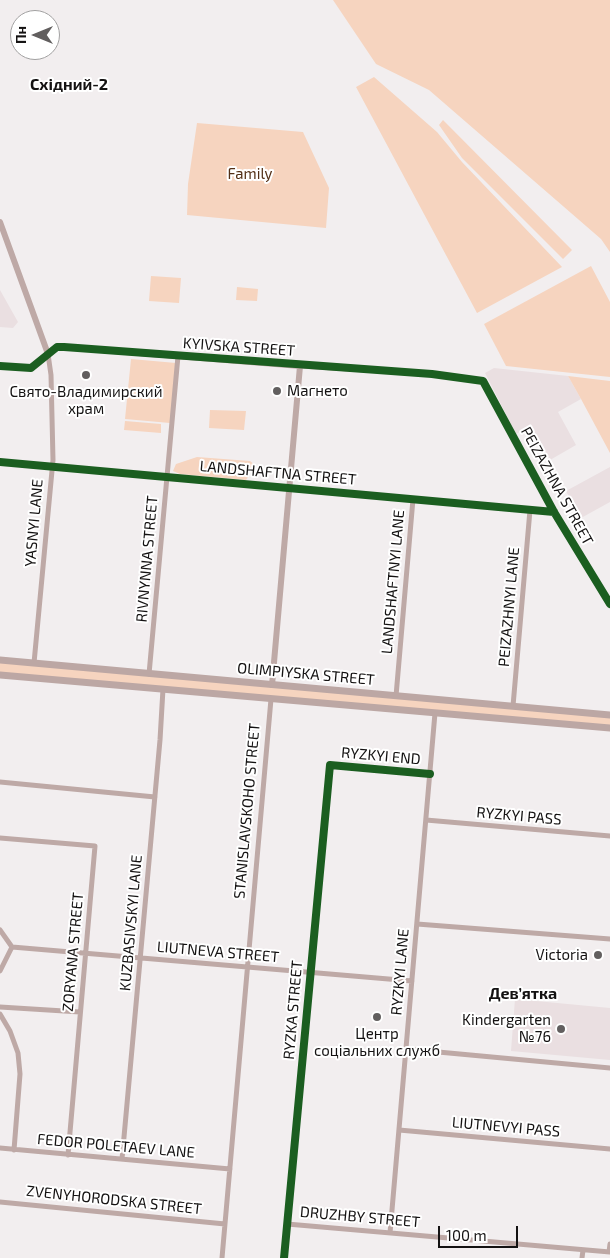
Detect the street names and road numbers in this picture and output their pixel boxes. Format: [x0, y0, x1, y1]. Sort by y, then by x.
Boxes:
street label: KYIVSKA STREET [182, 334, 296, 360]
street label: PEIZAZHNA STREET [517, 424, 597, 548]
street label: LANDSHAFTNA STREET [199, 457, 357, 489]
street label: YASNYI LANE [21, 478, 47, 568]
street label: RIVNYNNA STREET [132, 495, 162, 623]
street label: LANDSHAFTNYI LANE [378, 509, 408, 655]
street label: PEIZAZHNYI LANE [495, 546, 523, 668]
street label: OLIMPIYSKA STREET [237, 659, 375, 689]
street label: STANISLAVSKOHO STREET [230, 722, 264, 900]
street label: RYZKYI END [340, 744, 422, 768]
street label: RYZKYI PASS [476, 803, 562, 829]
street label: KUZBASIVSKYI LANE [116, 854, 146, 992]
street label: ZORYANA STREET [59, 892, 87, 1012]
street label: RYZKYI LANE [387, 928, 413, 1016]
street label: LIUTNEVA STREET [156, 938, 280, 966]
street label: RYZKA STREET [280, 960, 306, 1060]
street label: LIUTNEVYI PASS [451, 1113, 561, 1141]
street label: FEDOR POLETAEV LANE [36, 1130, 196, 1162]
street label: ZVENYHORODSKA STREET [25, 1182, 203, 1218]
street label: DRUZHBY STREET [299, 1203, 421, 1231]

